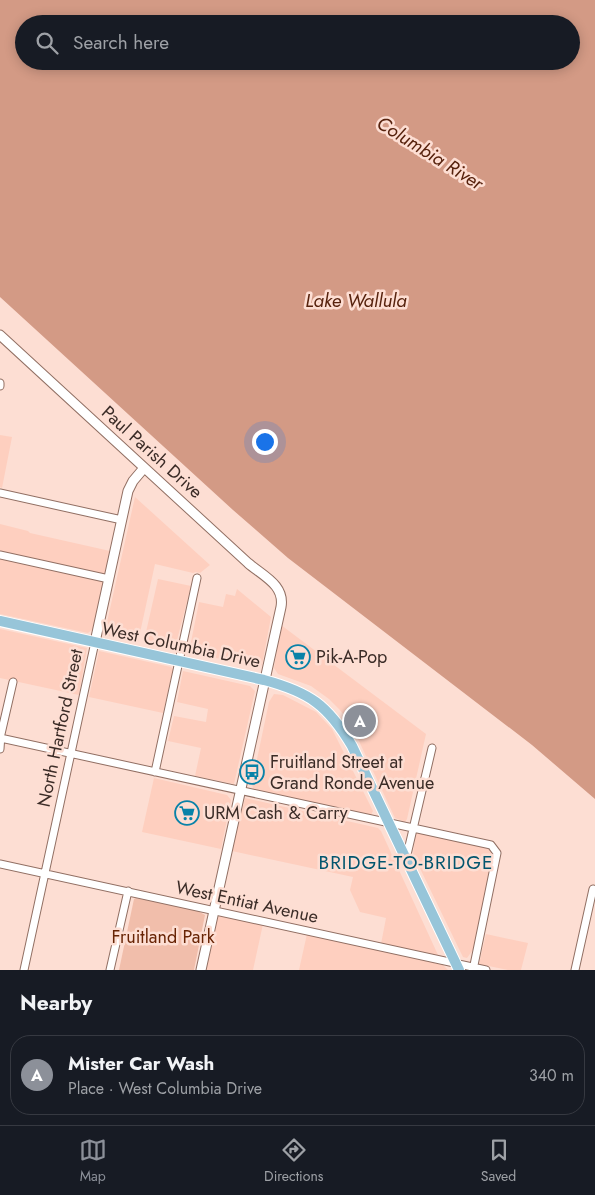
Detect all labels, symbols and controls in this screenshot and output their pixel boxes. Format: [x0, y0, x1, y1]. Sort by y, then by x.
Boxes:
search box [15, 15, 580, 70]
icon: search [33, 29, 61, 57]
text: Search here [73, 29, 169, 56]
water label: Columbia River [371, 109, 490, 197]
water label: Lake Wallula [305, 287, 407, 314]
street label: Paul Parish Drive [96, 400, 208, 504]
your location [252, 429, 278, 455]
street label: West Columbia Drive [99, 616, 263, 674]
supermarket icon: Pik-A-Pop [285, 644, 311, 670]
place label: Pik-A-Pop [316, 644, 387, 670]
street label: North Hartford Street [31, 646, 90, 809]
pin: A [344, 702, 376, 740]
place label: Fruitland Street at Grand Ronde Avenue [270, 749, 434, 796]
bus stop icon: Fruitland Street at Grand Ronde Avenue [239, 759, 265, 785]
supermarket icon: URM Cash & Carry [174, 800, 200, 826]
place label: URM Cash & Carry [204, 800, 348, 826]
district label: BRIDGE-TO-BRIDGE [319, 849, 493, 876]
street label: West Entiat Avenue [173, 874, 321, 930]
park label: Fruitland Park [111, 924, 215, 950]
text: Nearby [20, 988, 92, 1018]
text: Mister Car Wash [68, 1050, 214, 1077]
text: A [31, 1064, 43, 1087]
text: 340 m [529, 1064, 574, 1087]
text: Place · West Columbia Drive [68, 1077, 262, 1100]
tab: Map [79, 1136, 107, 1186]
tab: Directions [264, 1136, 323, 1186]
tab: Saved [481, 1136, 516, 1186]

